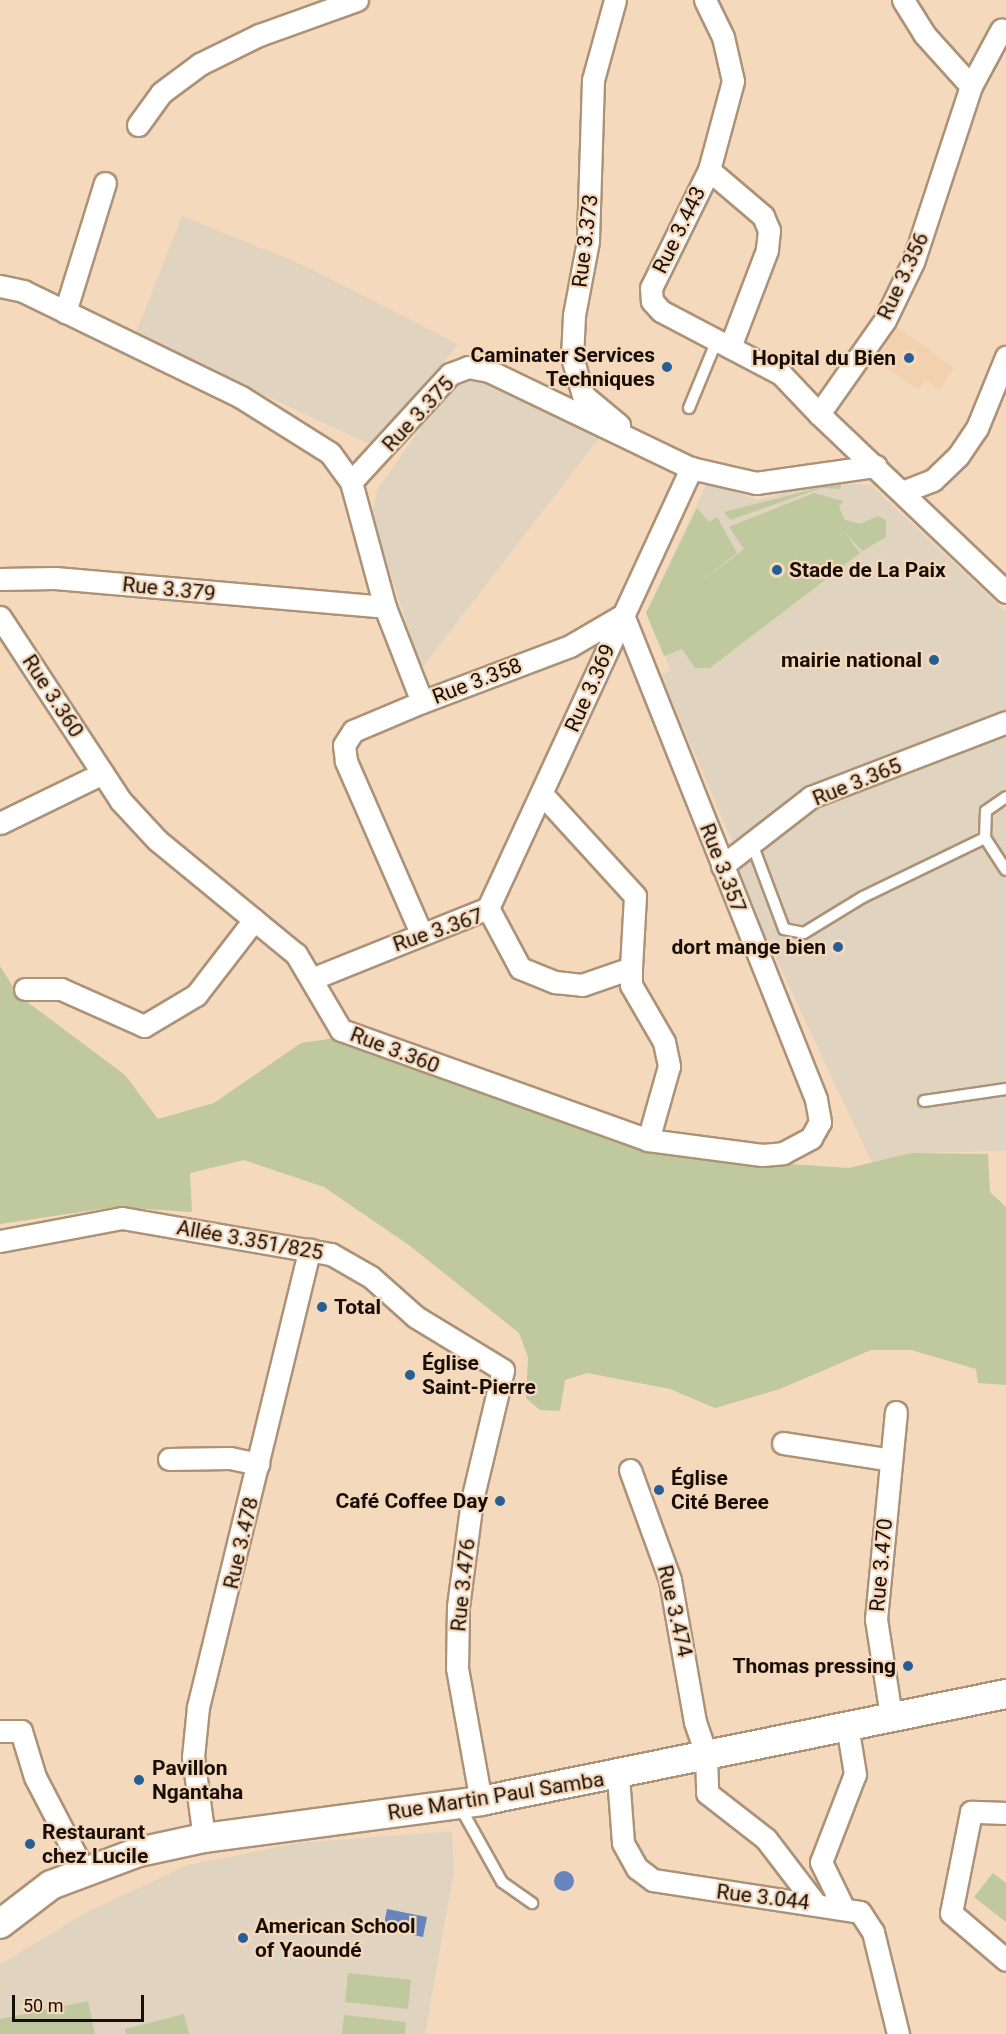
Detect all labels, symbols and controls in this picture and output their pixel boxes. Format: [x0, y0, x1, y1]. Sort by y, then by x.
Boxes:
street label: Rue 3.443 [647, 182, 711, 278]
street label: Rue 3.373 [567, 193, 603, 289]
street label: Rue 3.356 [872, 228, 934, 324]
place label: Caminater Services Techniques [471, 342, 655, 392]
place label: Hopital du Bien [752, 345, 896, 371]
marker: Hopital du Bien [900, 349, 918, 367]
marker: Caminater Services Techniques [660, 360, 674, 374]
street label: Rue 3.375 [377, 371, 459, 457]
place label: Stade de La Paix [789, 557, 946, 583]
marker: Stade de La Paix [770, 563, 784, 577]
street label: Rue 3.379 [121, 572, 217, 606]
street label: Rue 3.369 [559, 640, 621, 736]
place label: mairie national [781, 647, 922, 673]
street label: Rue 3.360 [17, 650, 89, 742]
street label: Rue 3.358 [429, 652, 525, 710]
marker: mairie national [927, 653, 941, 667]
street label: Rue 3.365 [809, 753, 905, 811]
street label: Rue 3.357 [694, 820, 752, 916]
street label: Rue 3.367 [390, 903, 486, 957]
place label: dort mange bien [672, 934, 826, 960]
marker: dort mange bien [831, 940, 845, 954]
street label: Rue 3.360 [347, 1021, 443, 1079]
street label: Allée 3.351/825 [175, 1215, 325, 1265]
place label: Total [334, 1294, 381, 1320]
marker: Total [315, 1300, 329, 1314]
place label: Église Saint-Pierre [422, 1350, 536, 1400]
marker: Église Saint-Pierre [403, 1368, 417, 1382]
place label: Église Cité Beree [671, 1465, 769, 1515]
marker: Église Cité Beree [652, 1483, 666, 1497]
place label: Café Coffee Day [336, 1488, 488, 1514]
marker: Café Coffee Day [493, 1494, 507, 1508]
street label: Rue 3.478 [218, 1495, 264, 1591]
street label: Rue 3.470 [864, 1517, 898, 1613]
street label: Rue 3.476 [446, 1537, 480, 1633]
street label: Rue 3.474 [652, 1563, 698, 1659]
place label: Thomas pressing [732, 1653, 896, 1679]
marker: Thomas pressing [901, 1659, 915, 1673]
place label: Pavillon Ngantaha [152, 1755, 243, 1805]
street label: Rue Martin Paul Samba [386, 1766, 606, 1826]
marker: Pavillon Ngantaha [130, 1771, 148, 1789]
place label: Restaurant chez Lucile [42, 1819, 148, 1869]
marker: Restaurant chez Lucile [23, 1837, 37, 1851]
street label: Rue 3.044 [715, 1879, 811, 1915]
place label: American School of Yaoundé [255, 1913, 416, 1963]
marker: American School of Yaoundé [236, 1931, 250, 1945]
scale bar [15, 1983, 147, 2021]
text: 50 m [23, 1995, 63, 2016]

